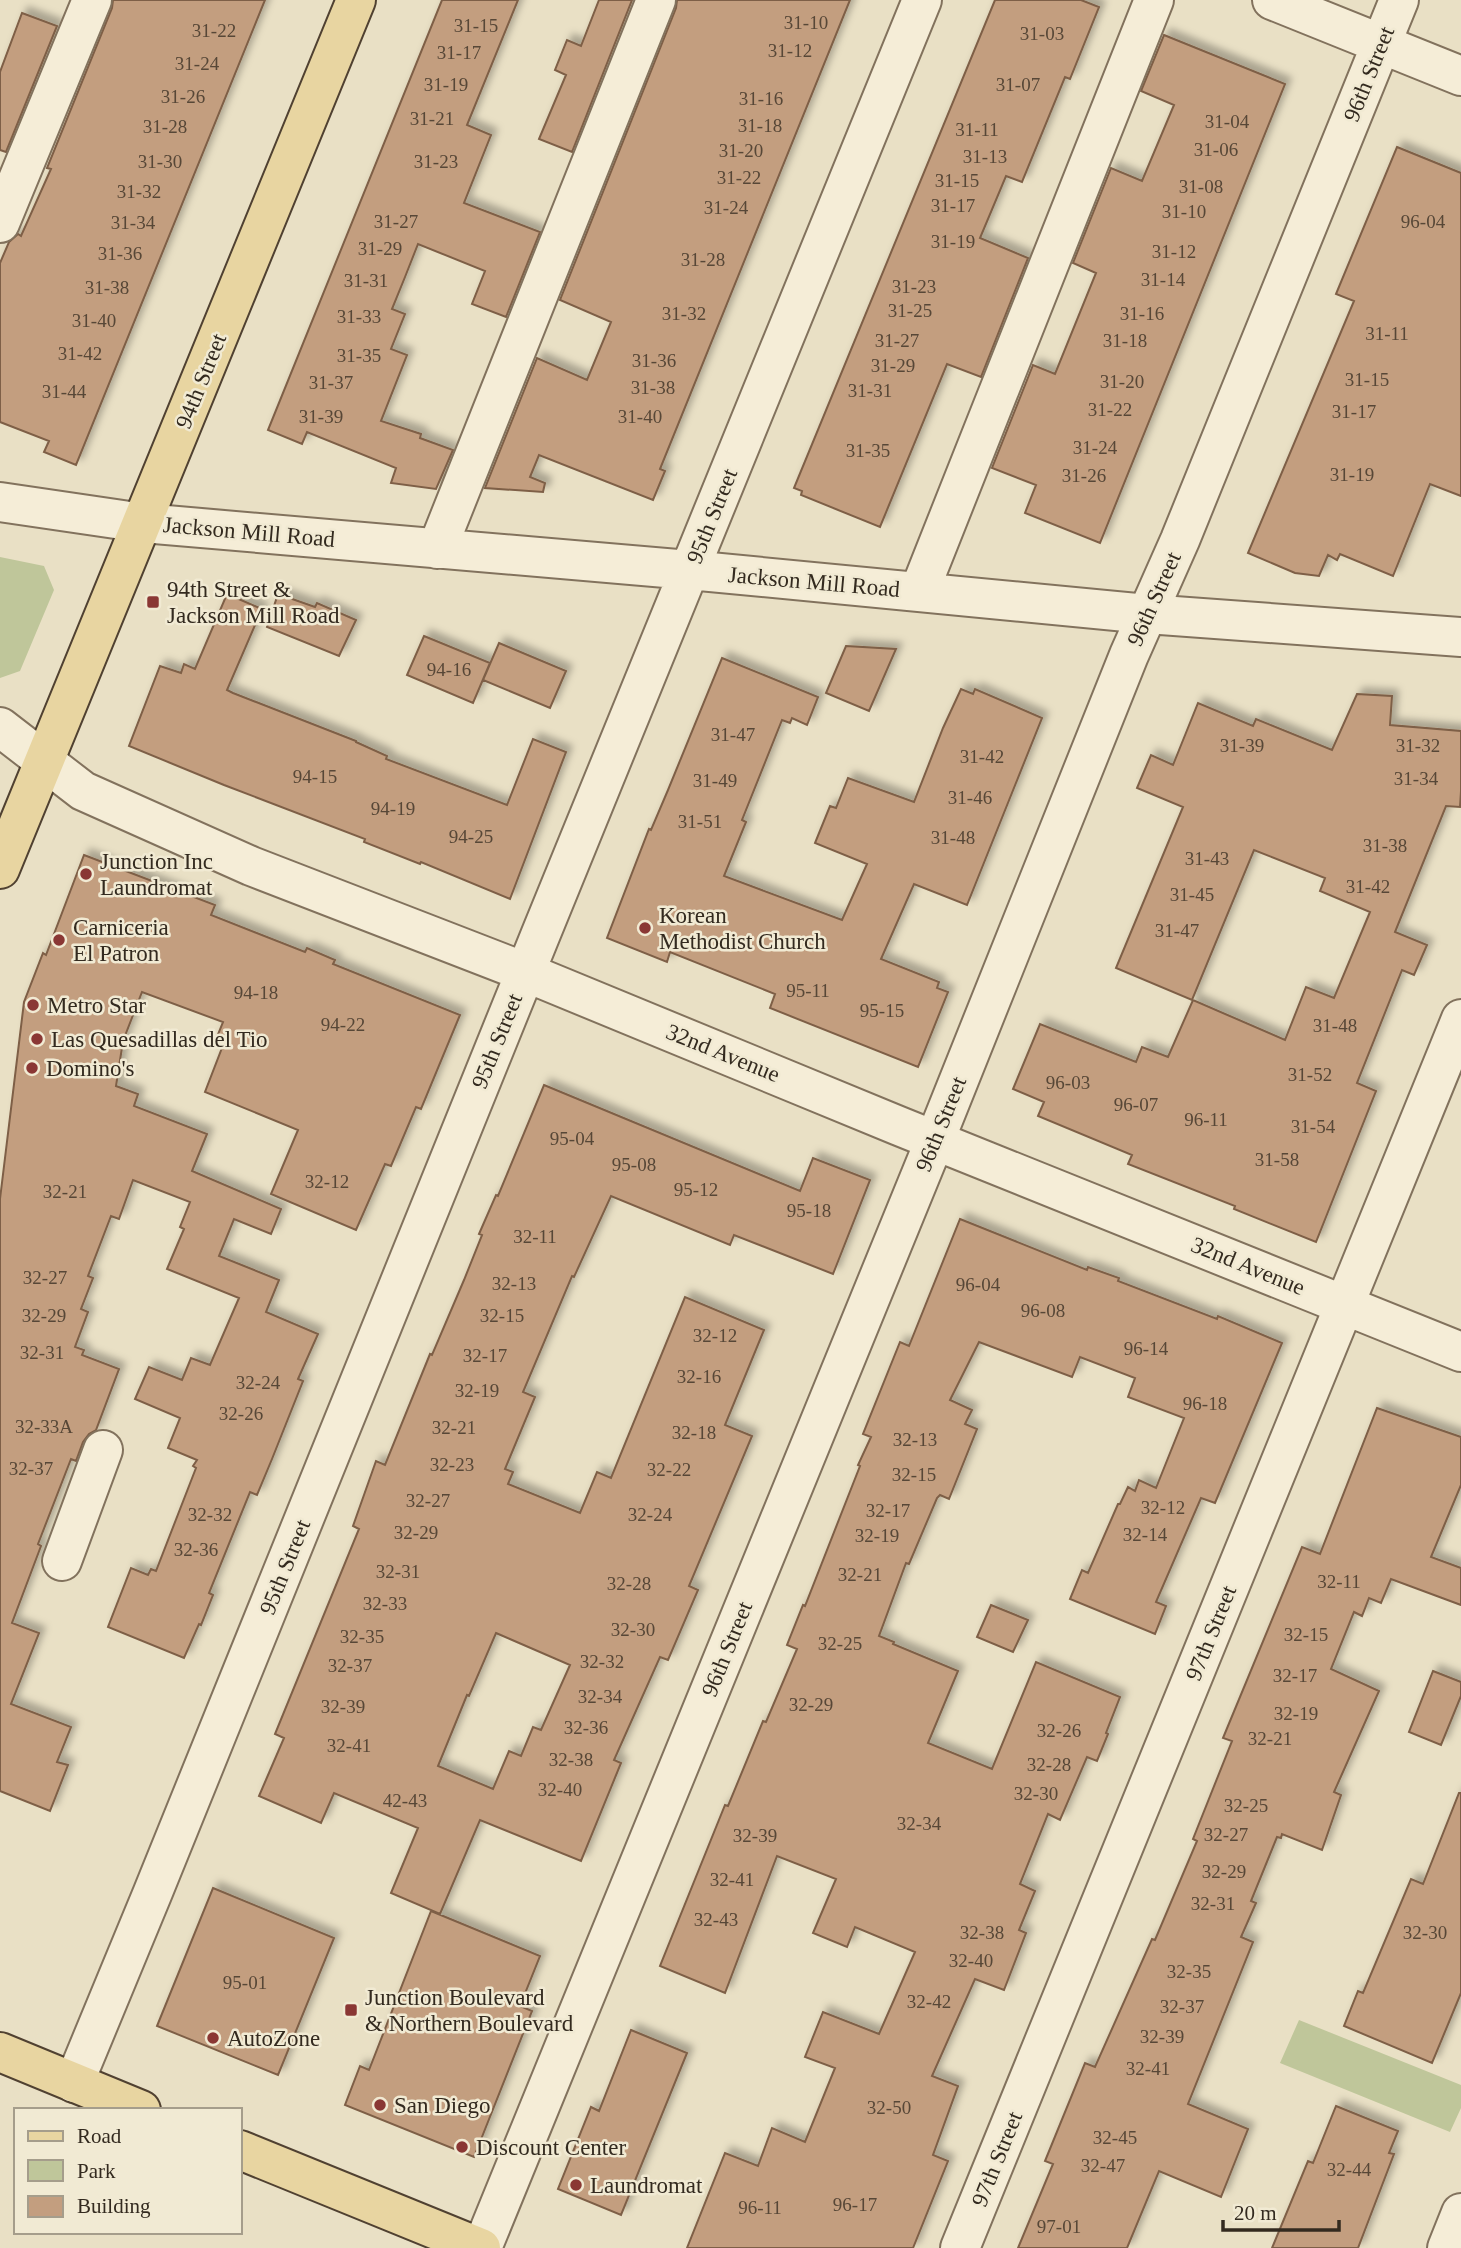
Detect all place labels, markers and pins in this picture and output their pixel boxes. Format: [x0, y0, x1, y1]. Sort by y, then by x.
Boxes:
place label: 94th Street & Jackson Mill Road [167, 577, 340, 628]
marker: 94th Street & Jackson Mill Road [145, 594, 161, 610]
place label: Junction Inc Laundromat [100, 849, 213, 900]
marker: Junction Inc Laundromat [78, 866, 94, 882]
place label: Korean Methodist Church [659, 903, 826, 954]
place label: Carniceria El Patron [73, 915, 169, 966]
marker: Korean Methodist Church [637, 920, 653, 936]
marker: Carniceria El Patron [51, 932, 67, 948]
place label: Metro Star [47, 993, 146, 1018]
marker: Metro Star [25, 997, 41, 1013]
place label: Las Quesadillas del Tio [51, 1027, 268, 1052]
marker: Las Quesadillas del Tio [29, 1031, 45, 1047]
place label: Domino's [46, 1056, 135, 1081]
marker: Domino's [24, 1060, 40, 1076]
place label: Junction Boulevard & Northern Boulevard [365, 1985, 574, 2036]
marker: Junction Boulevard & Northern Boulevard [343, 2002, 359, 2018]
place label: AutoZone [227, 2026, 320, 2051]
marker: AutoZone [205, 2030, 221, 2046]
place label: San Diego [394, 2093, 490, 2118]
marker: San Diego [372, 2097, 388, 2113]
place label: Discount Center [476, 2135, 626, 2160]
marker: Discount Center [454, 2139, 470, 2155]
place label: Laundromat [590, 2173, 703, 2198]
marker: Laundromat [568, 2177, 584, 2193]

